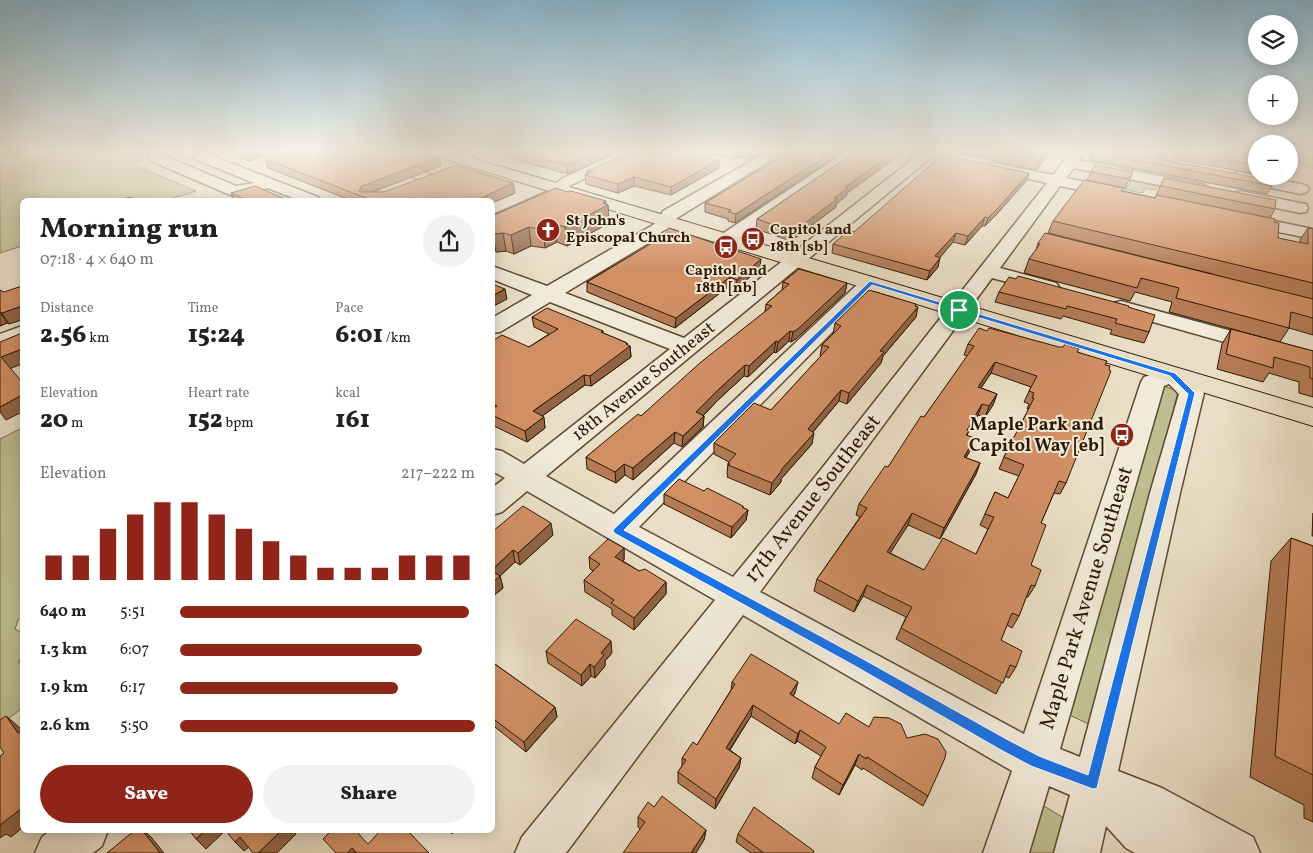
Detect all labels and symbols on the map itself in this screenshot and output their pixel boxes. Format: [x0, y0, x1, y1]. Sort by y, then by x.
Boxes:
place label: St John's Episcopal Church [566, 211, 690, 249]
church icon: St John's Episcopal Church [535, 217, 561, 243]
place label: Capitol and 18th [sb] [770, 220, 852, 258]
bus stop icon: Capitol and 18th [sb] [740, 226, 766, 252]
bus stop icon: Capitol and 18th [nb] [713, 234, 739, 260]
place label: Capitol and 18th [nb] [685, 261, 767, 299]
pin [938, 289, 980, 331]
street label: 18th Avenue Southeast [567, 316, 721, 448]
street label: 17th Avenue Southeast [738, 409, 888, 589]
place label: Maple Park and Capitol Way [eb] [969, 413, 1104, 459]
bus stop icon: Maple Park and Capitol Way [eb] [1109, 422, 1135, 448]
street label: Maple Park Avenue Southeast [1033, 463, 1141, 733]

